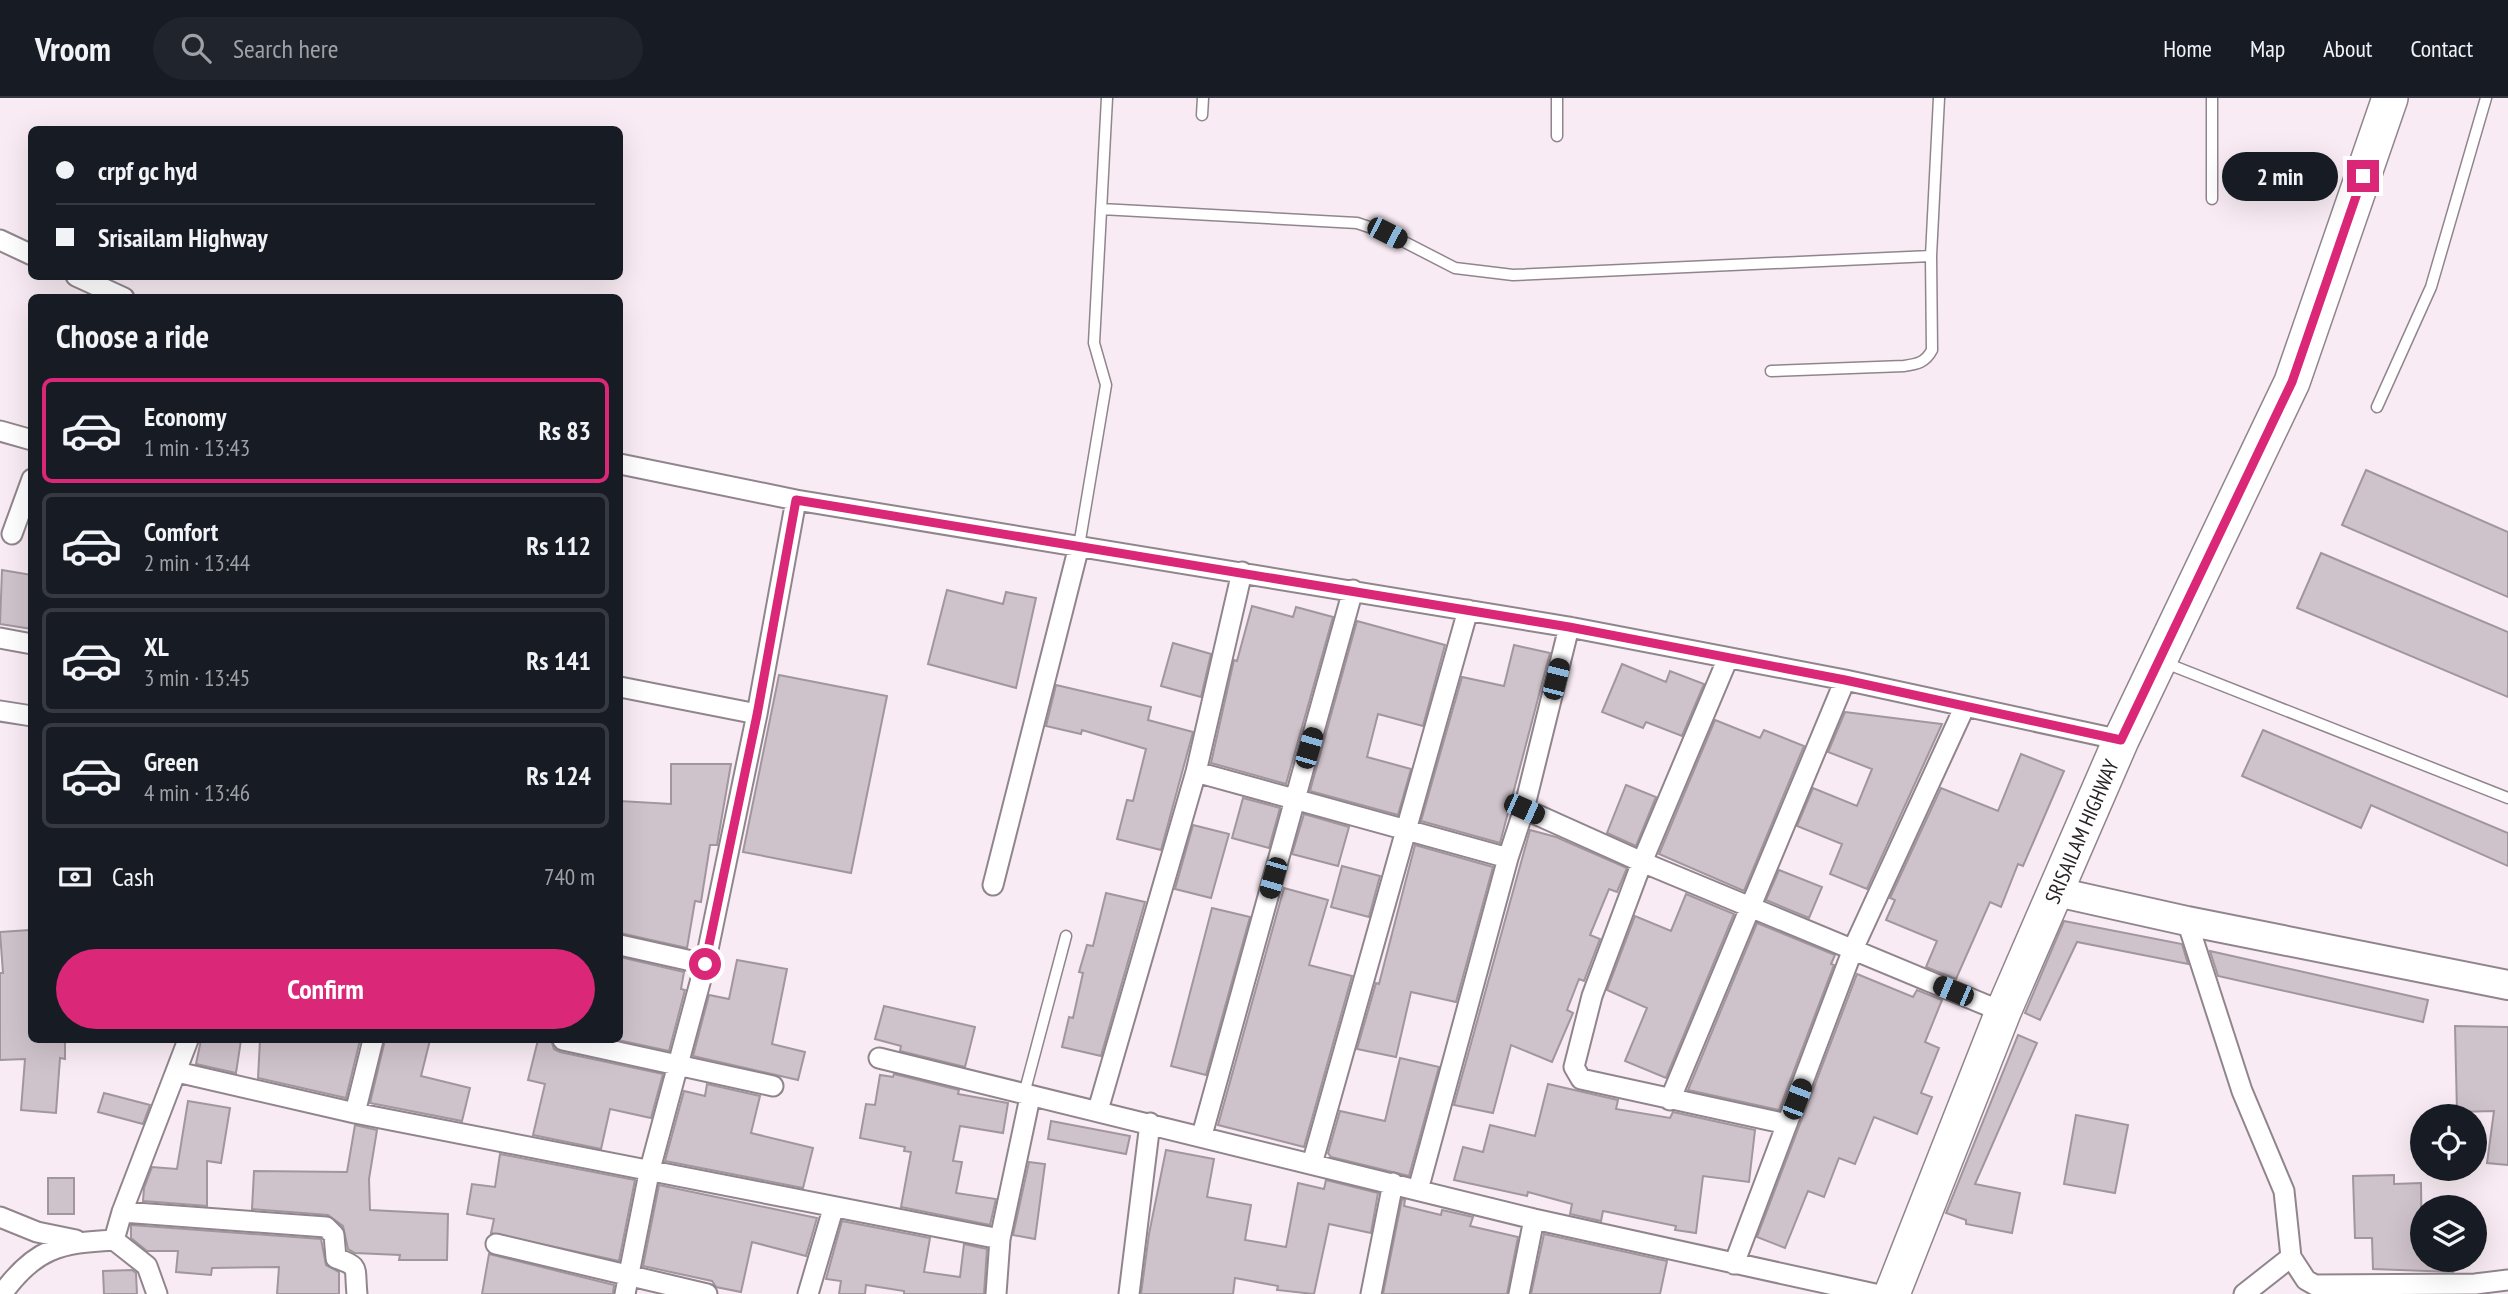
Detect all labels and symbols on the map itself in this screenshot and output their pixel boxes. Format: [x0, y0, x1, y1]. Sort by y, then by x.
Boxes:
callout: 2 min [2223, 152, 2338, 200]
route end [2347, 160, 2379, 192]
car [1364, 214, 1411, 252]
car [1541, 656, 1572, 702]
car [1294, 725, 1325, 771]
street label: SRISAILAM HIGHWAY [2038, 755, 2125, 907]
car [1501, 791, 1548, 827]
car [1258, 855, 1289, 901]
route start [689, 948, 721, 980]
car [1930, 973, 1977, 1009]
car [1780, 1076, 1815, 1122]

